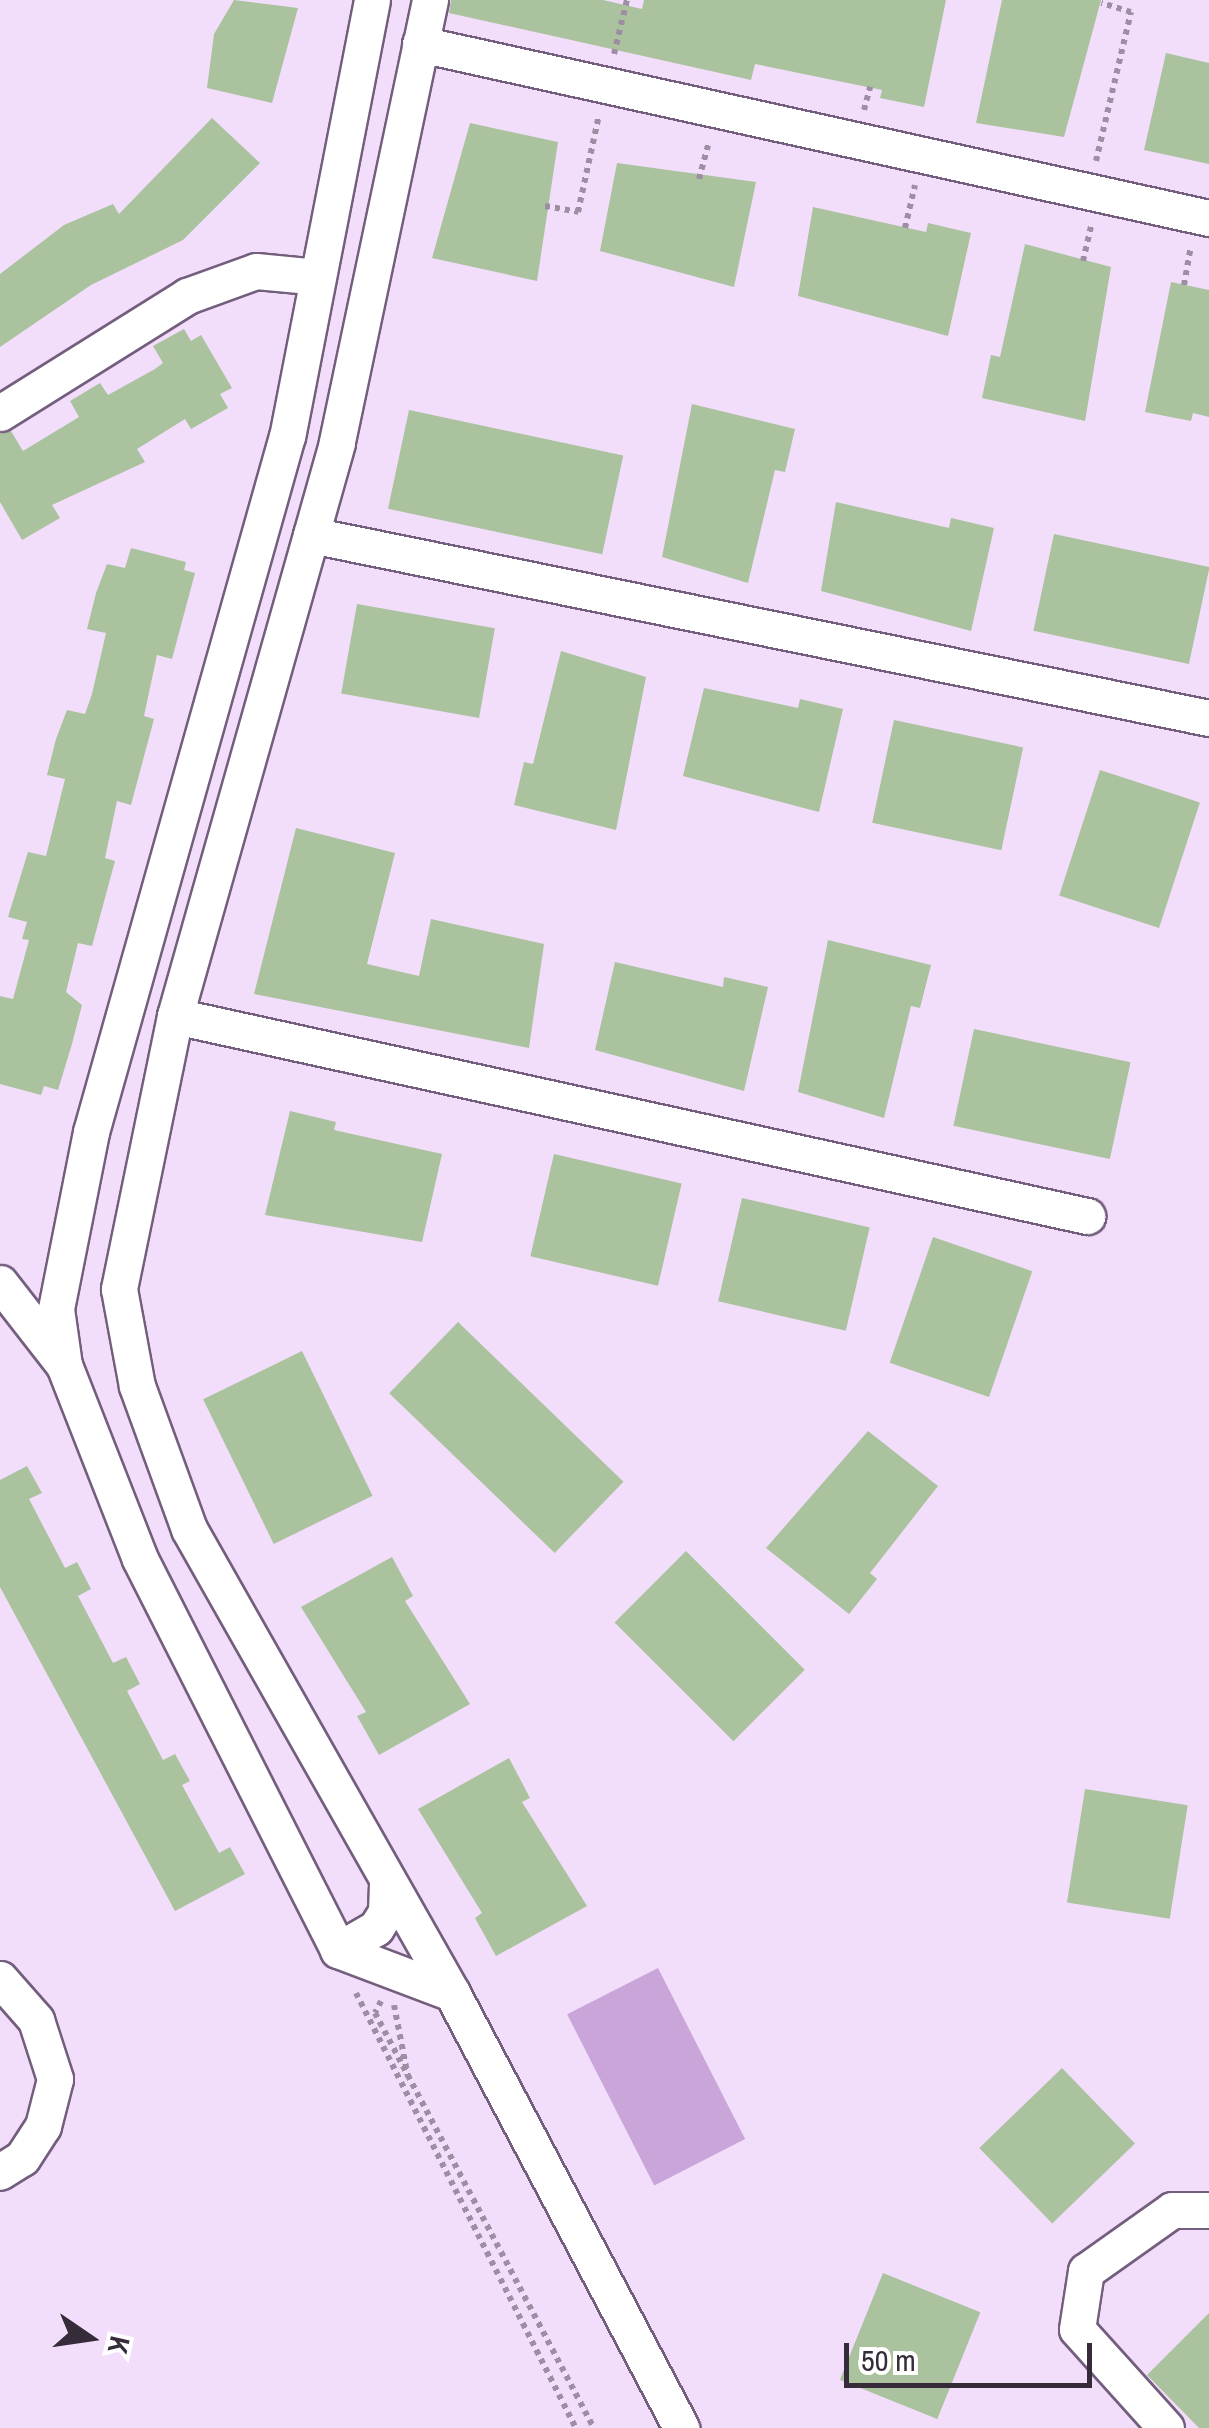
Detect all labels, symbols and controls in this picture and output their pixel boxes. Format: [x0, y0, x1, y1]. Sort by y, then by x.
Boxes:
north arrow [40, 2288, 140, 2388]
scale bar [849, 2323, 1096, 2385]
text: K [99, 2332, 140, 2357]
text: 50 m [861, 2340, 916, 2380]

